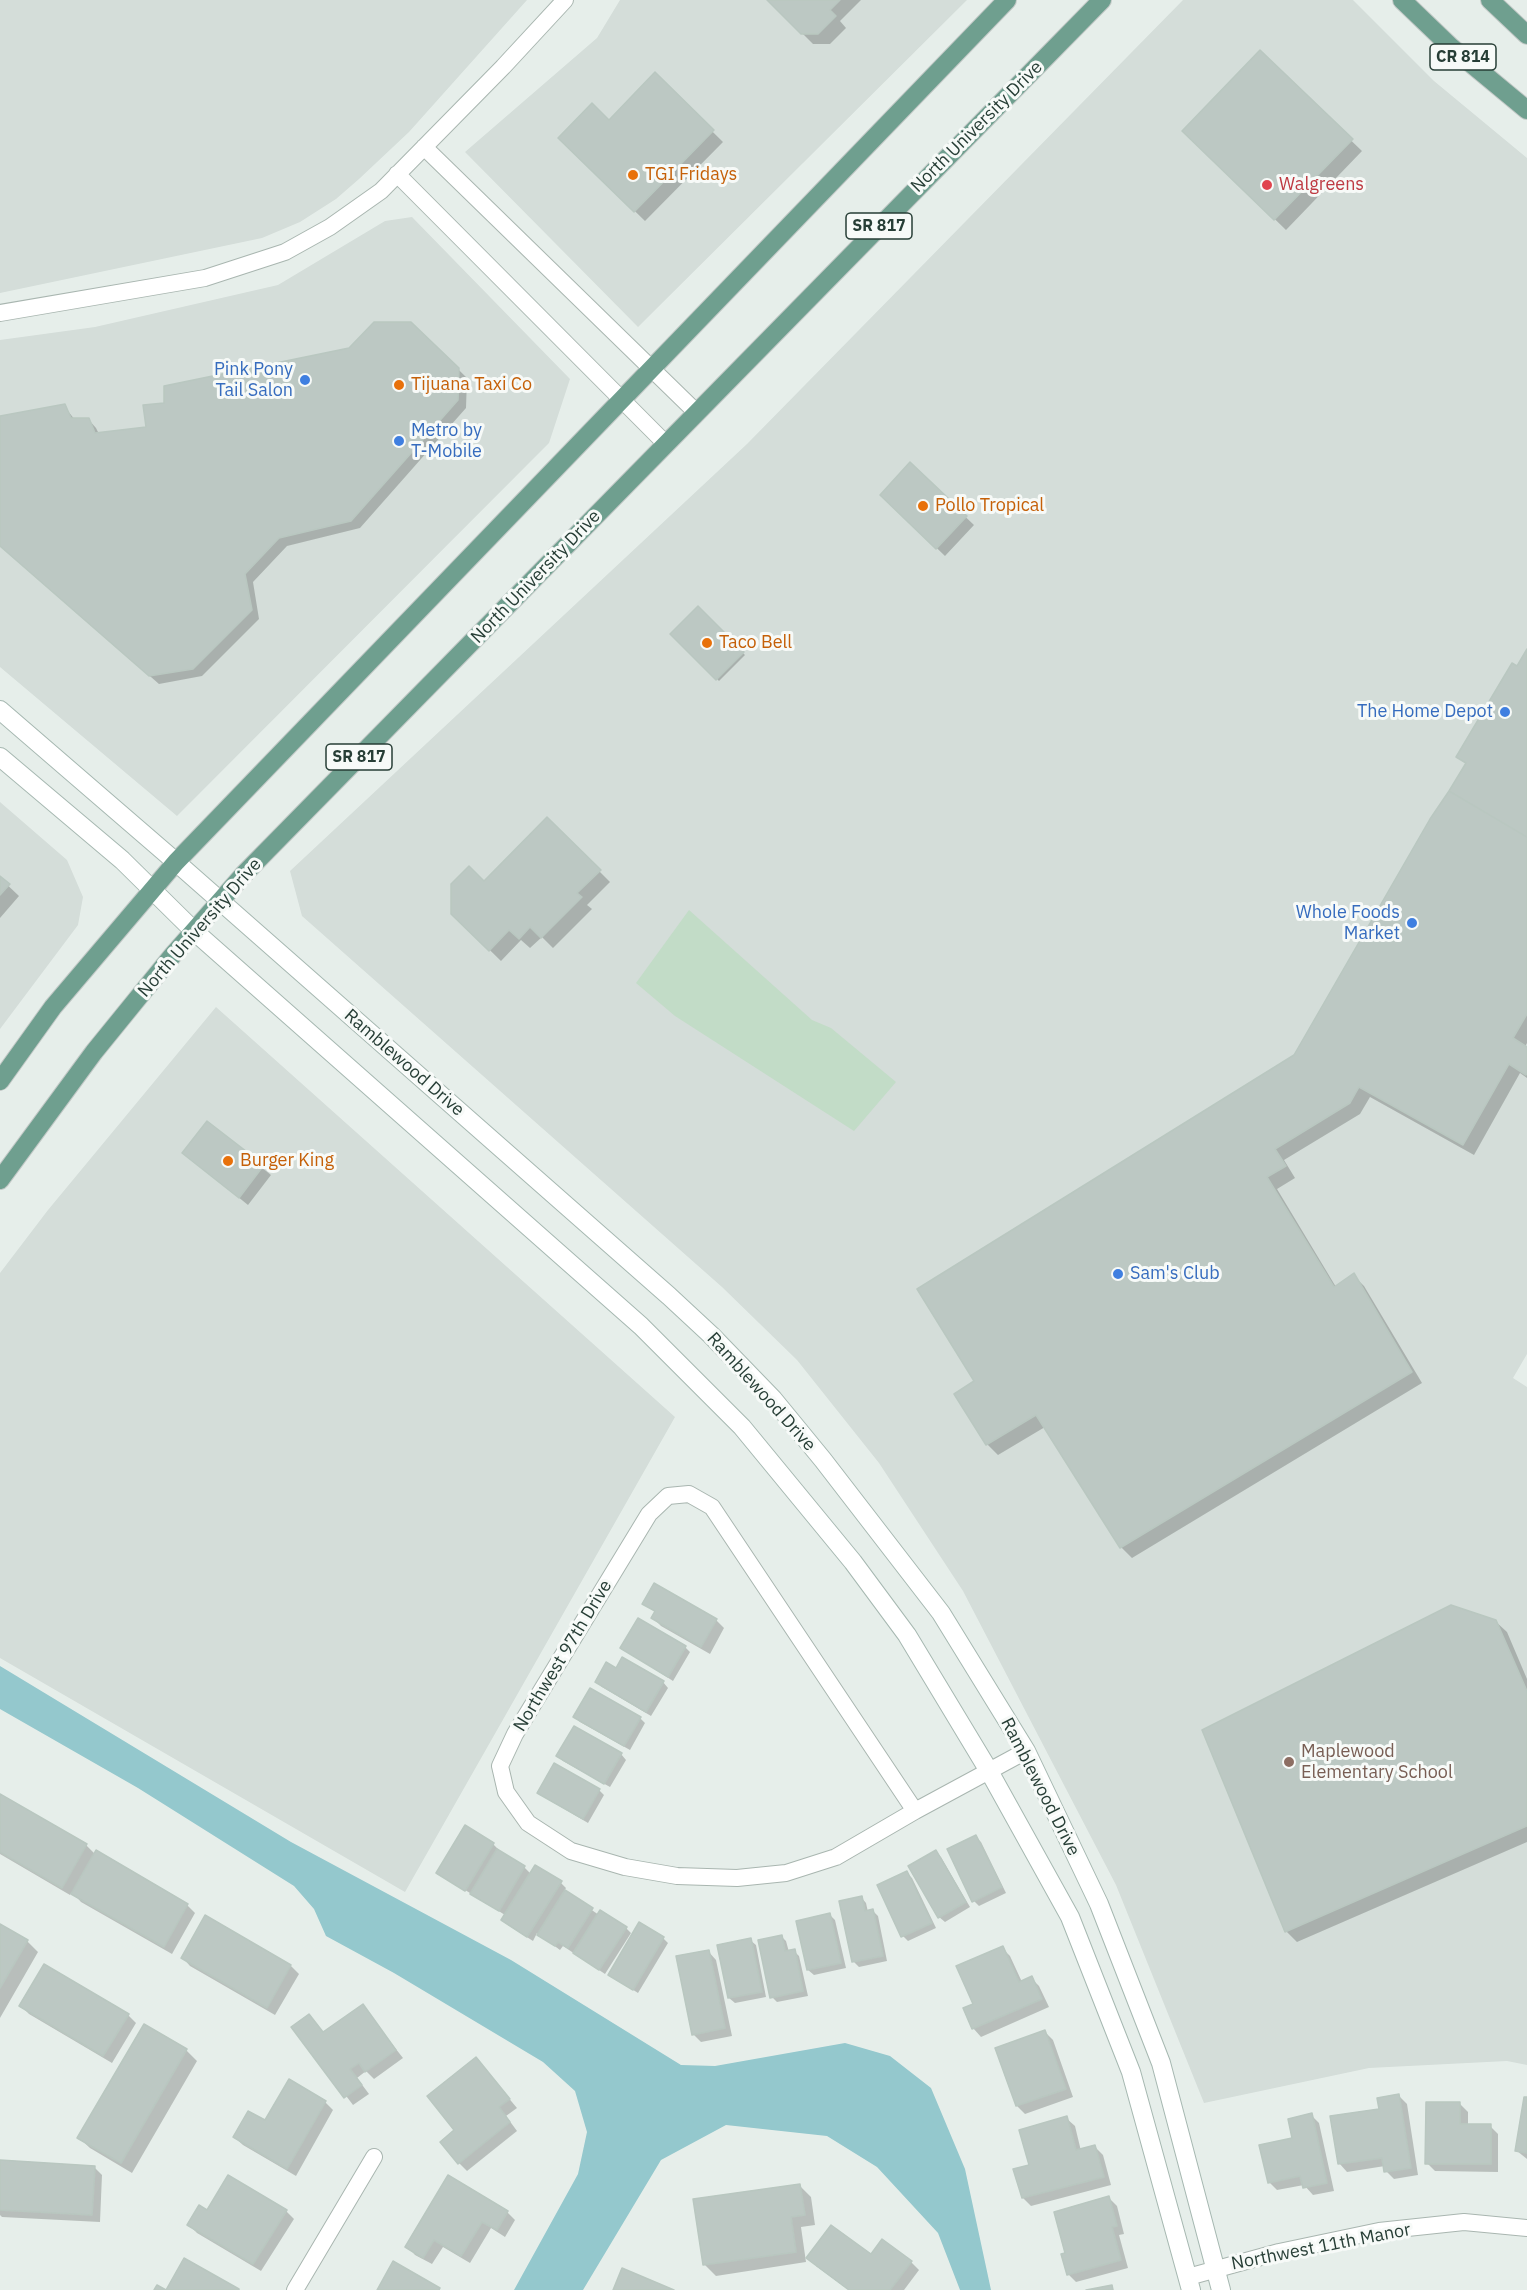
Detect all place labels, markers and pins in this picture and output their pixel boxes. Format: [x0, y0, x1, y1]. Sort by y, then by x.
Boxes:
place label: TGI Fridays [645, 164, 737, 186]
marker: TGI Fridays [626, 168, 640, 182]
place label: Walgreens [1279, 174, 1364, 196]
marker: Walgreens [1260, 178, 1274, 192]
place label: Pink Pony Tail Salon [214, 359, 293, 401]
marker: Pink Pony Tail Salon [298, 373, 312, 387]
place label: Tijuana Taxi Co [411, 374, 532, 396]
marker: Tijuana Taxi Co [392, 378, 406, 392]
place label: Metro by T-Mobile [411, 420, 482, 462]
marker: Metro by T-Mobile [392, 434, 406, 448]
place label: Pollo Tropical [935, 495, 1044, 517]
marker: Pollo Tropical [916, 499, 930, 513]
place label: Taco Bell [719, 632, 792, 654]
marker: Taco Bell [700, 636, 714, 650]
place label: The Home Depot [1357, 701, 1493, 723]
marker: The Home Depot [1498, 705, 1512, 719]
place label: Whole Foods Market [1296, 902, 1400, 944]
marker: Whole Foods Market [1405, 916, 1419, 930]
place label: Burger King [240, 1150, 334, 1172]
marker: Burger King [221, 1154, 235, 1168]
place label: Sam's Club [1130, 1263, 1220, 1285]
marker: Sam's Club [1111, 1267, 1125, 1281]
place label: Maplewood Elementary School [1301, 1741, 1453, 1784]
marker: Maplewood Elementary School [1282, 1755, 1296, 1769]

